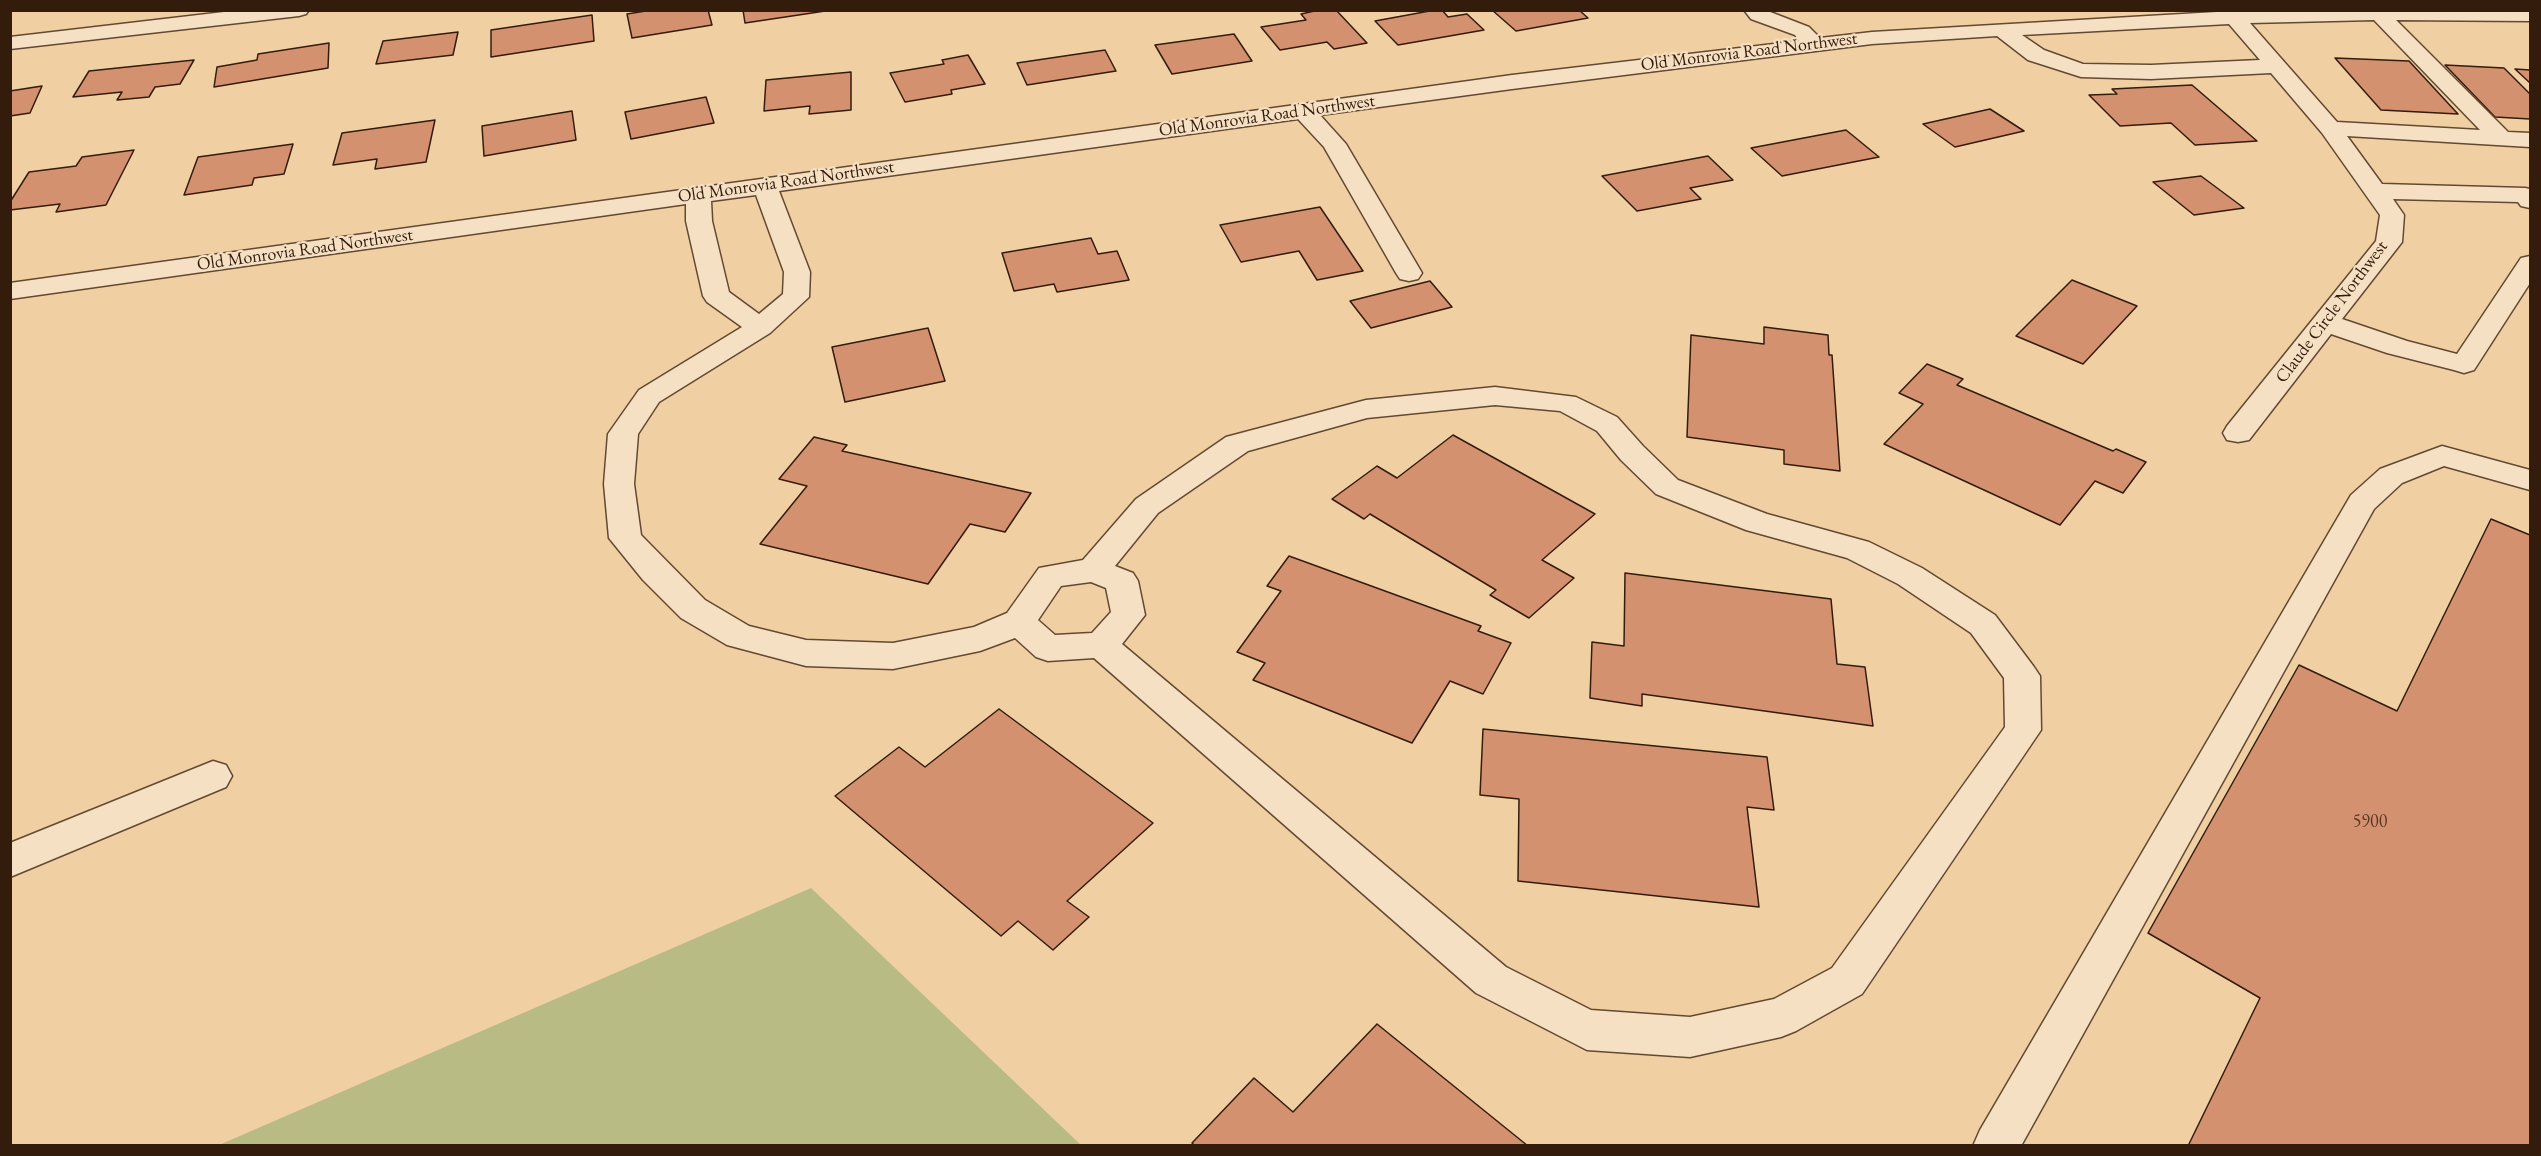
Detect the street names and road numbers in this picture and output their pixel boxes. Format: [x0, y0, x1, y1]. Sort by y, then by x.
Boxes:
street label: Old Monrovia Road Northwest [1639, 28, 1859, 76]
street label: Old Monrovia Road Northwest [1158, 90, 1376, 142]
street label: Old Monrovia Road Northwest [677, 156, 895, 208]
street label: Old Monrovia Road Northwest [196, 224, 414, 276]
street label: Claude Circle Northwest [2271, 236, 2393, 388]

